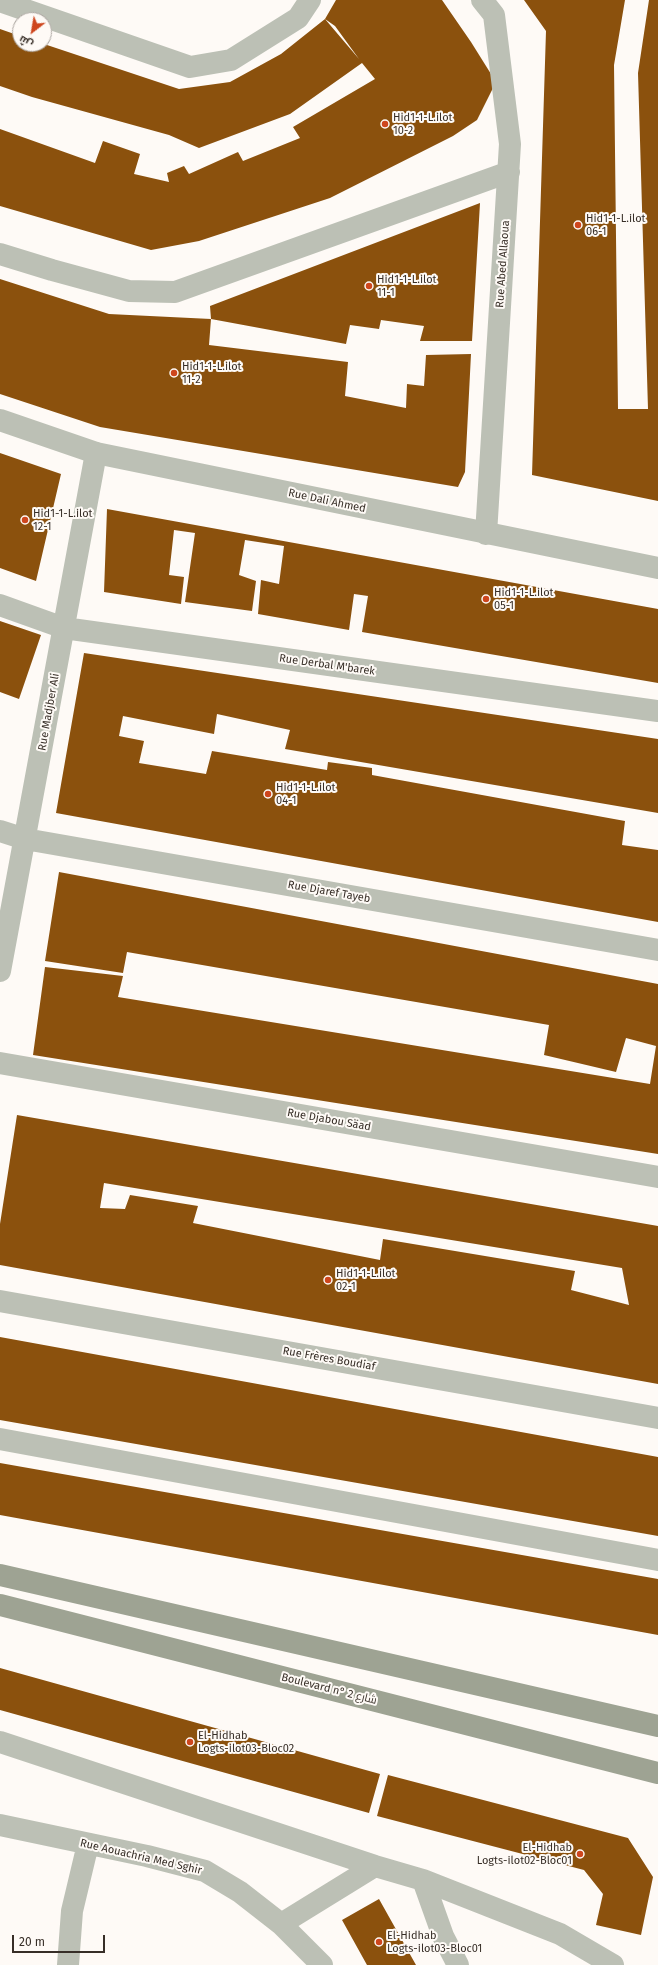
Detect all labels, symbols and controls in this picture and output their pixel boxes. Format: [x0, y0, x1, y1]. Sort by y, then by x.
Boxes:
north arrow [12, 12, 52, 52]
text: ش [17, 33, 35, 51]
place label: Hid1-1-L.ilot 10-2 [393, 111, 453, 137]
marker: Hid1-1-L.ilot 10-2 [380, 119, 390, 129]
place label: Hid1-1-L.ilot 06-1 [586, 212, 646, 238]
street label: Rue Abed Allaoua [493, 220, 513, 308]
marker: Hid1-1-L.ilot 06-1 [573, 220, 583, 230]
place label: Hid1-1-L.ilot 11-1 [377, 273, 437, 299]
marker: Hid1-1-L.ilot 11-1 [364, 281, 374, 291]
place label: Hid1-1-L.ilot 11-2 [182, 360, 242, 386]
marker: Hid1-1-L.ilot 11-2 [169, 368, 179, 378]
street label: Rue Dali Ahmed [287, 486, 367, 516]
place label: Hid1-1-L.ilot 12-1 [33, 507, 93, 533]
marker: Hid1-1-L.ilot 12-1 [20, 515, 30, 525]
place label: Hid1-1-L.ilot 05-1 [494, 586, 554, 612]
marker: Hid1-1-L.ilot 05-1 [481, 594, 491, 604]
street label: Rue Derbal M'barek [278, 652, 376, 678]
street label: Rue Madjber Ali [36, 672, 62, 752]
place label: Hid1-1-L.ilot 04-1 [276, 781, 336, 807]
marker: Hid1-1-L.ilot 04-1 [263, 789, 273, 799]
street label: Rue Djaref Tayeb [287, 878, 371, 906]
street label: Rue Djabou Säad [286, 1106, 372, 1134]
place label: Hid1-1-L.ilot 02-1 [336, 1267, 396, 1293]
marker: Hid1-1-L.ilot 02-1 [323, 1275, 333, 1285]
street label: Rue Frères Boudiaf [282, 1344, 376, 1374]
street label: Boulevard n° شارع 2 [280, 1671, 378, 1707]
place label: El-Hidhab Logts-ilot03-Bloc02 [198, 1729, 294, 1755]
marker: El-Hidhab Logts-ilot03-Bloc02 [185, 1737, 195, 1747]
street label: Rue Aouachria Med Sghir [79, 1837, 203, 1877]
place label: El-Hidhab Logts-ilot02-Bloc01 [477, 1841, 572, 1867]
marker: El-Hidhab Logts-ilot02-Bloc01 [575, 1849, 585, 1859]
scale bar [14, 1927, 107, 1953]
place label: El-Hidhab Logts-ilot03-Bloc01 [387, 1929, 482, 1955]
text: 20 m [19, 1935, 45, 1949]
marker: El-Hidhab Logts-ilot03-Bloc01 [374, 1937, 384, 1947]

